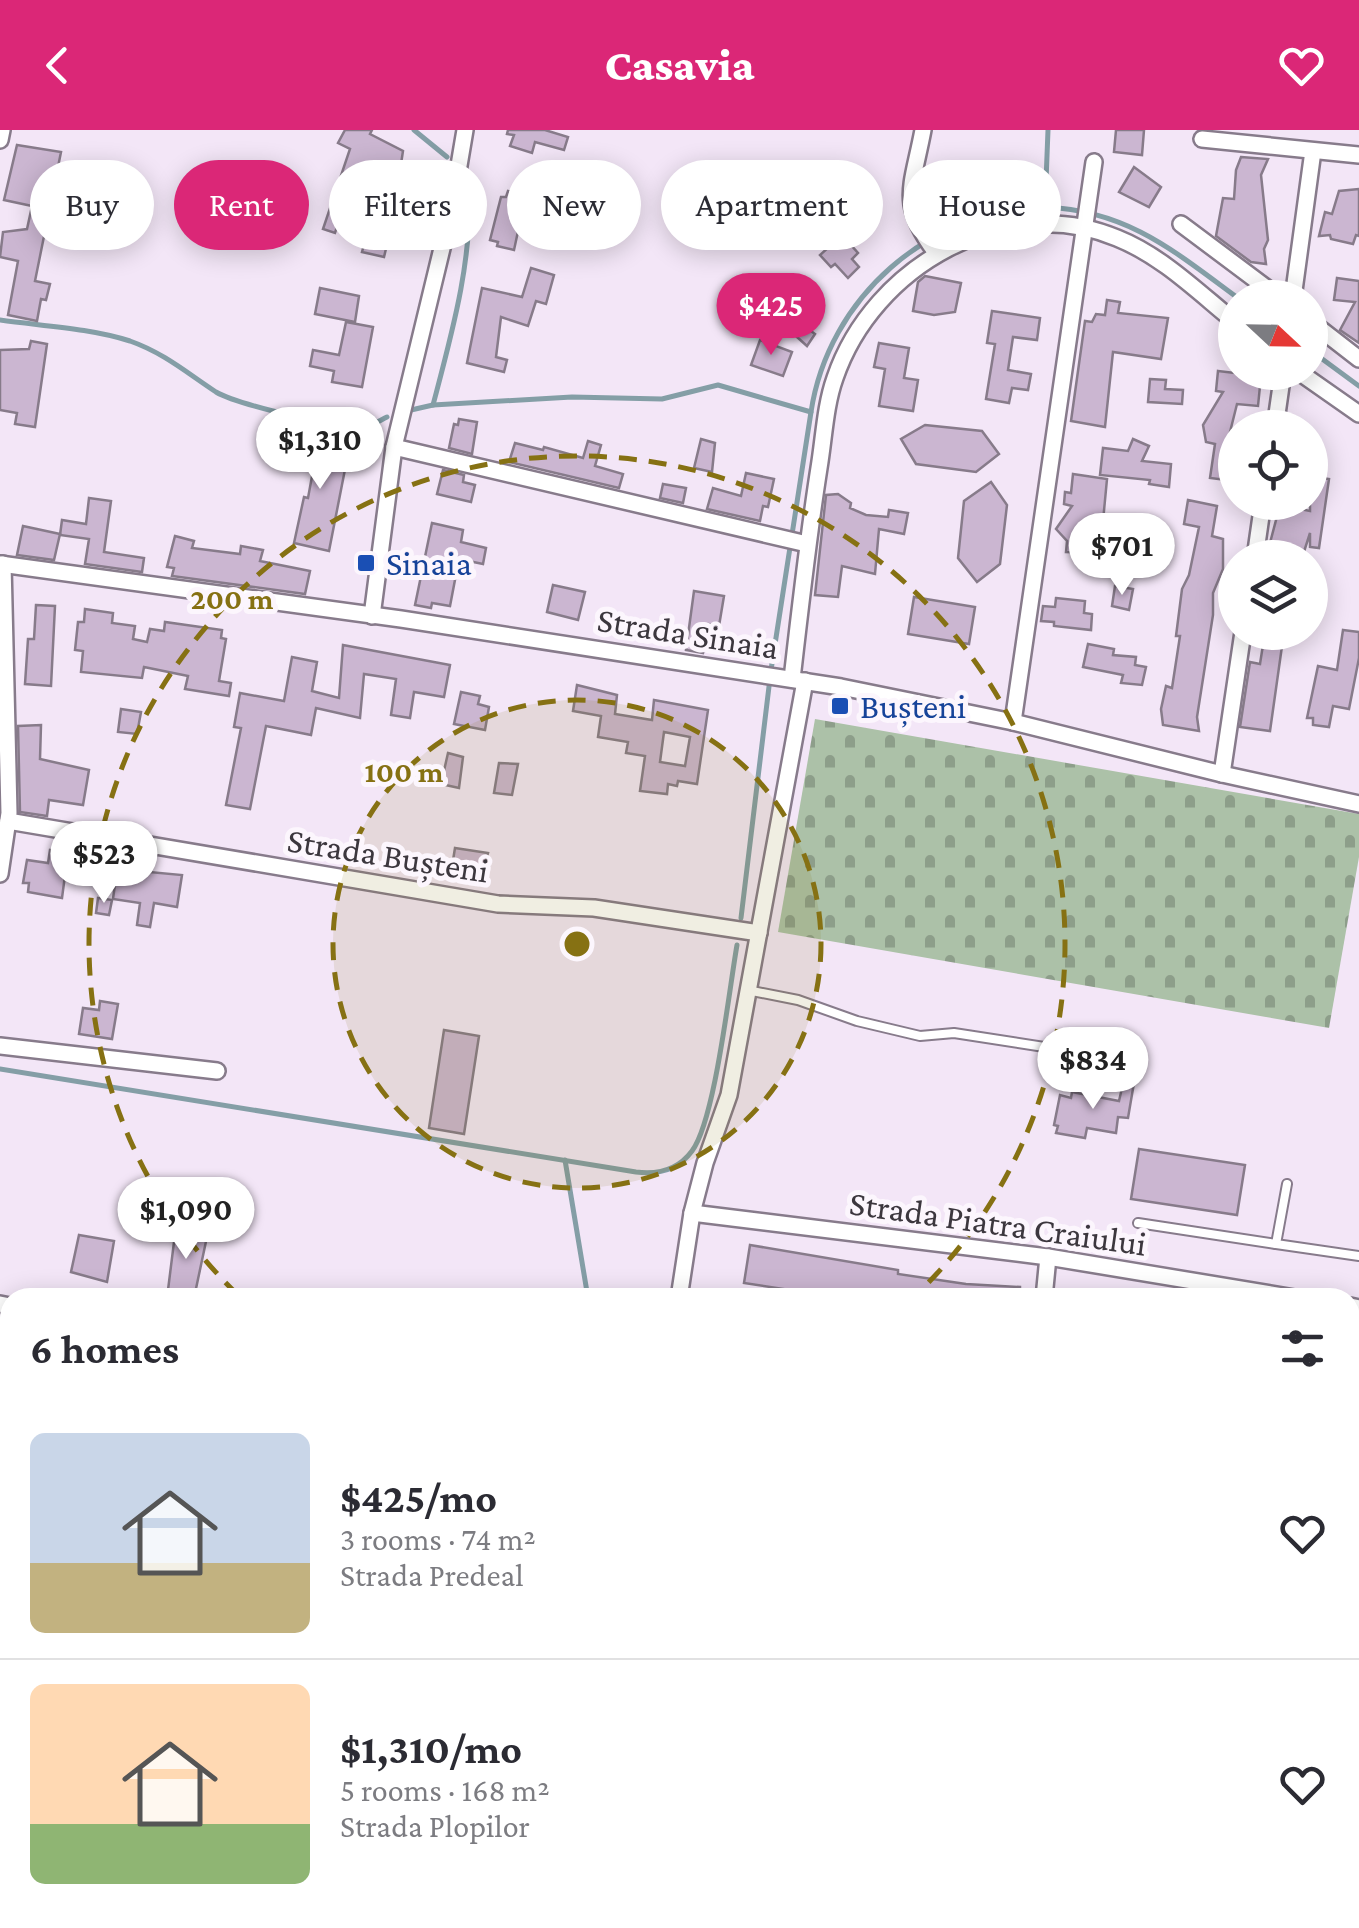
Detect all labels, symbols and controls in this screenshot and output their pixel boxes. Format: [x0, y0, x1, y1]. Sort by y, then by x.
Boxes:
icon: back [30, 38, 85, 93]
icon: heart [1274, 38, 1329, 93]
text: Casavia [605, 40, 754, 90]
chip: Buy [30, 160, 154, 250]
chip: Rent [174, 160, 309, 250]
chip: Filters [329, 160, 487, 250]
chip: New [507, 160, 641, 250]
chip: Apartment [661, 160, 883, 250]
chip: House [903, 160, 1061, 250]
pin: $425 [712, 273, 830, 358]
north arrow [1218, 280, 1328, 390]
map controls [1218, 280, 1328, 650]
text: $425 [739, 287, 803, 323]
pin: $1,310 [239, 407, 401, 492]
button: locate [1218, 410, 1328, 520]
text: $1,310 [278, 421, 362, 457]
pin: $701 [1063, 513, 1181, 598]
text: $701 [1091, 527, 1153, 563]
button: layers [1218, 540, 1328, 650]
place label: Sinaia [386, 544, 472, 583]
marker: Sinaia [355, 552, 377, 574]
text: 200 m [191, 582, 274, 615]
street label: Strada Sinaia [594, 600, 781, 667]
place label: Bușteni [860, 687, 966, 728]
marker: Bușteni [829, 695, 851, 717]
text: 100 m [365, 755, 444, 788]
street label: Strada Bușteni [284, 820, 491, 893]
pin: $523 [45, 821, 163, 906]
text: $523 [72, 835, 136, 871]
centre of rings [559, 926, 595, 962]
pin: $834 [1034, 1027, 1152, 1112]
text: $834 [1059, 1041, 1127, 1077]
pin: $1,090 [105, 1177, 267, 1262]
street label: Strada Piatra Craiului [847, 1183, 1149, 1264]
text: $1,090 [139, 1191, 233, 1227]
icon: filters [1275, 1321, 1330, 1376]
text: 6 homes [30, 1325, 179, 1372]
icon: home [110, 1473, 230, 1593]
text: $425/mo [340, 1474, 497, 1521]
icon: heart [1275, 1506, 1330, 1561]
text: 3 rooms · 74 m² [340, 1521, 536, 1557]
text: Strada Predeal [340, 1557, 524, 1593]
icon: home [110, 1724, 230, 1844]
text: $1,310/mo [340, 1725, 522, 1772]
icon: heart [1275, 1757, 1330, 1812]
text: 5 rooms · 168 m² [340, 1772, 550, 1808]
text: Strada Plopilor [340, 1808, 530, 1844]

